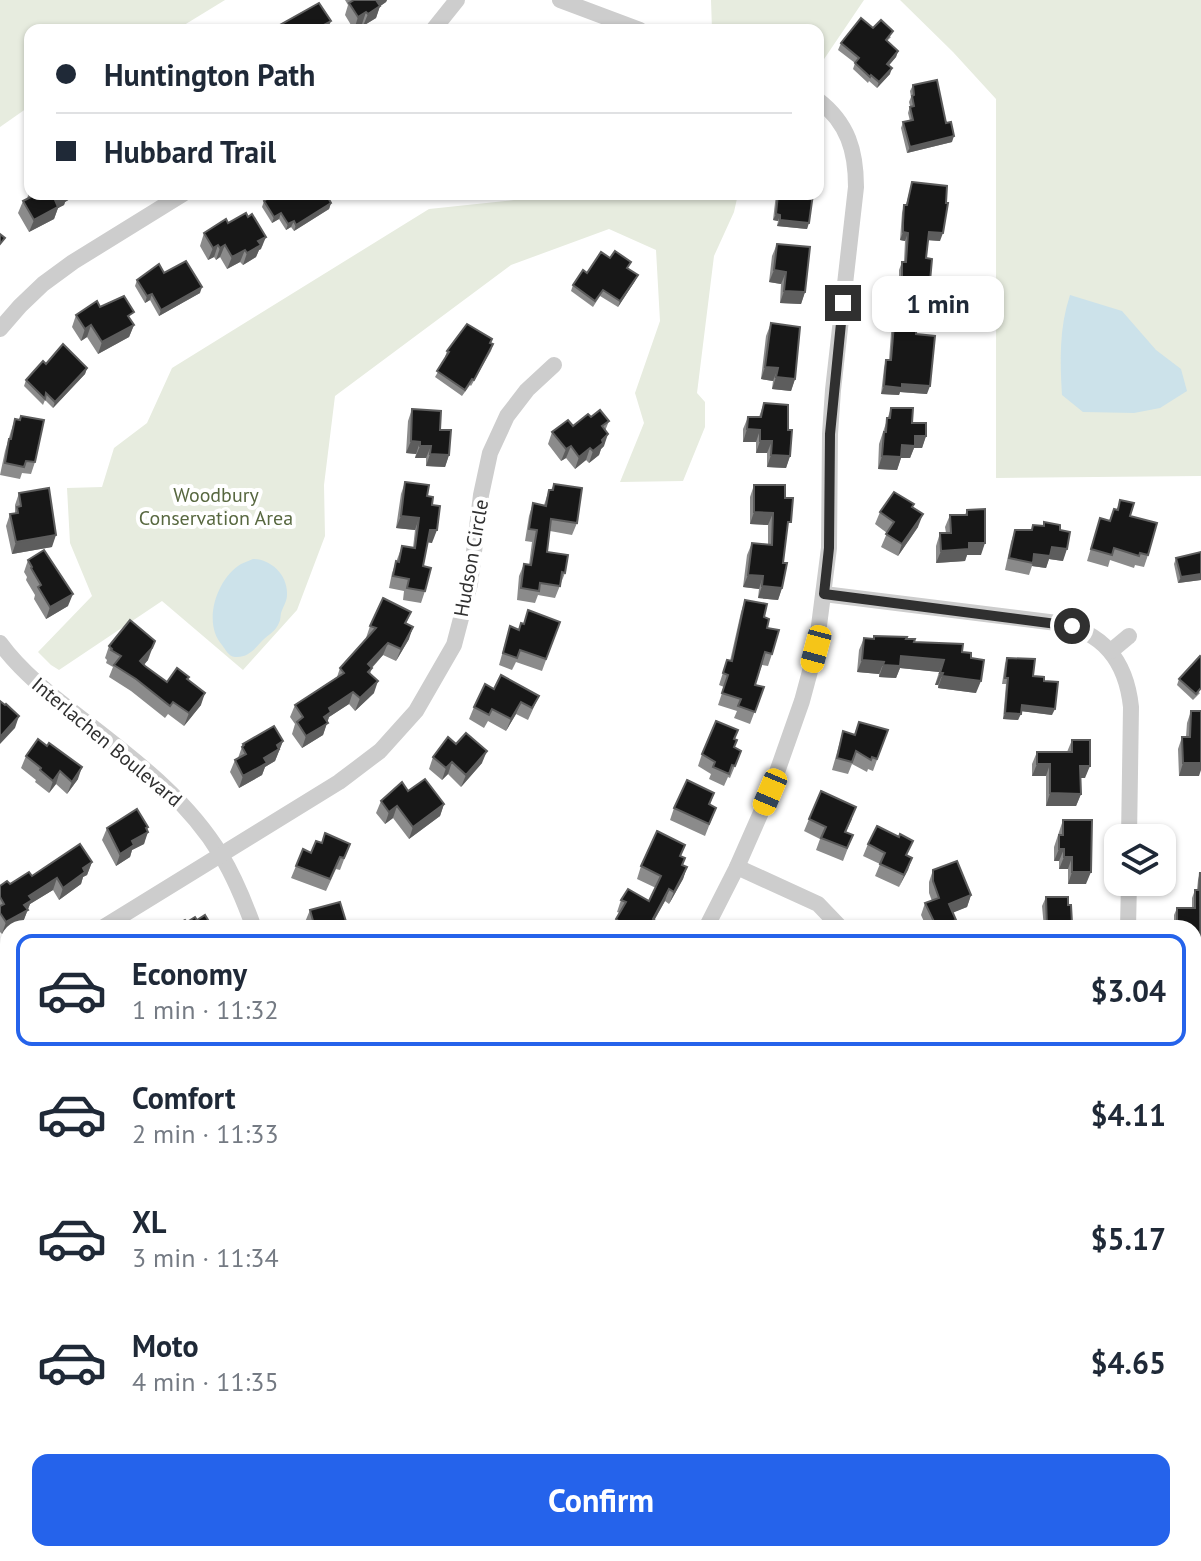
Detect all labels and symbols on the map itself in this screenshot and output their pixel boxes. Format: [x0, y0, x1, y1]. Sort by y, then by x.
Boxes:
callout: 1 min [871, 275, 1003, 331]
route end [825, 285, 861, 321]
park label: Woodbury Conservation Area [139, 482, 293, 531]
street label: Hudson Circle [448, 497, 494, 619]
route start [1054, 608, 1090, 644]
car [798, 623, 834, 675]
street label: Interlachen Boulevard [27, 672, 187, 812]
car [750, 765, 790, 819]

